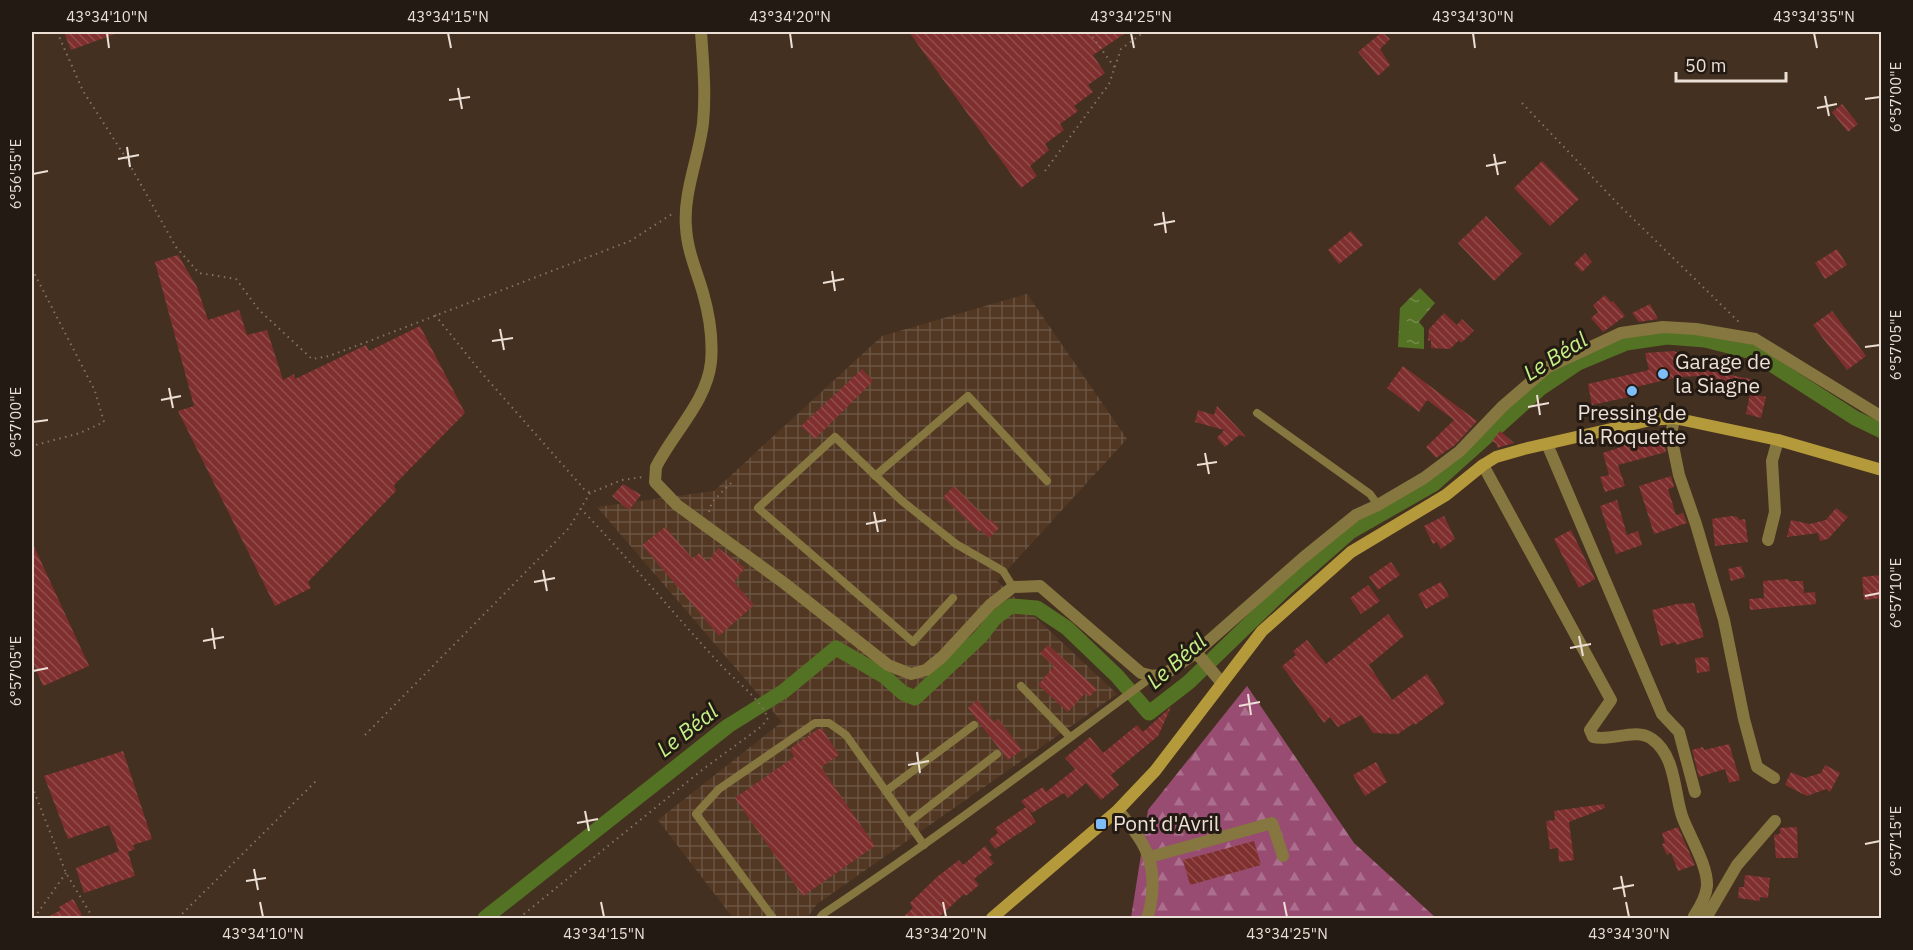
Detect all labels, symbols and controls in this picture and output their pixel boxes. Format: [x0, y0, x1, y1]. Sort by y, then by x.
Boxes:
text: 43°34'10"N [66, 7, 148, 26]
text: 43°34'15"N [407, 7, 489, 26]
text: 43°34'20"N [749, 7, 831, 26]
text: 43°34'25"N [1090, 7, 1172, 26]
text: 43°34'30"N [1432, 7, 1514, 26]
text: 43°34'35"N [1773, 7, 1855, 26]
scale bar [1676, 45, 1786, 83]
text: 50 m [1685, 54, 1727, 77]
text: 6°57'00"E [1886, 62, 1905, 132]
text: 6°56'55"E [6, 139, 25, 209]
text: 6°57'05"E [1886, 310, 1905, 380]
water label: Le Béal [1517, 325, 1592, 387]
place label: Garage de la Siagne [1675, 347, 1771, 399]
marker: Garage de la Siagne [1656, 367, 1670, 381]
marker: Pressing de la Roquette [1625, 384, 1639, 398]
text: 6°57'00"E [6, 387, 25, 457]
place label: Pressing de la Roquette [1578, 398, 1686, 450]
text: 6°57'10"E [1886, 558, 1905, 628]
water label: Le Béal [1140, 626, 1212, 695]
text: 6°57'05"E [6, 636, 25, 706]
water label: Le Béal [650, 696, 723, 763]
text: 6°57'15"E [1886, 806, 1905, 876]
place label: Pont d'Avril [1113, 809, 1220, 837]
marker: Pont d'Avril [1094, 817, 1108, 831]
text: 43°34'10"N [222, 924, 304, 943]
text: 43°34'15"N [563, 924, 645, 943]
text: 43°34'20"N [905, 924, 987, 943]
text: 43°34'25"N [1246, 924, 1328, 943]
text: 43°34'30"N [1588, 924, 1670, 943]

